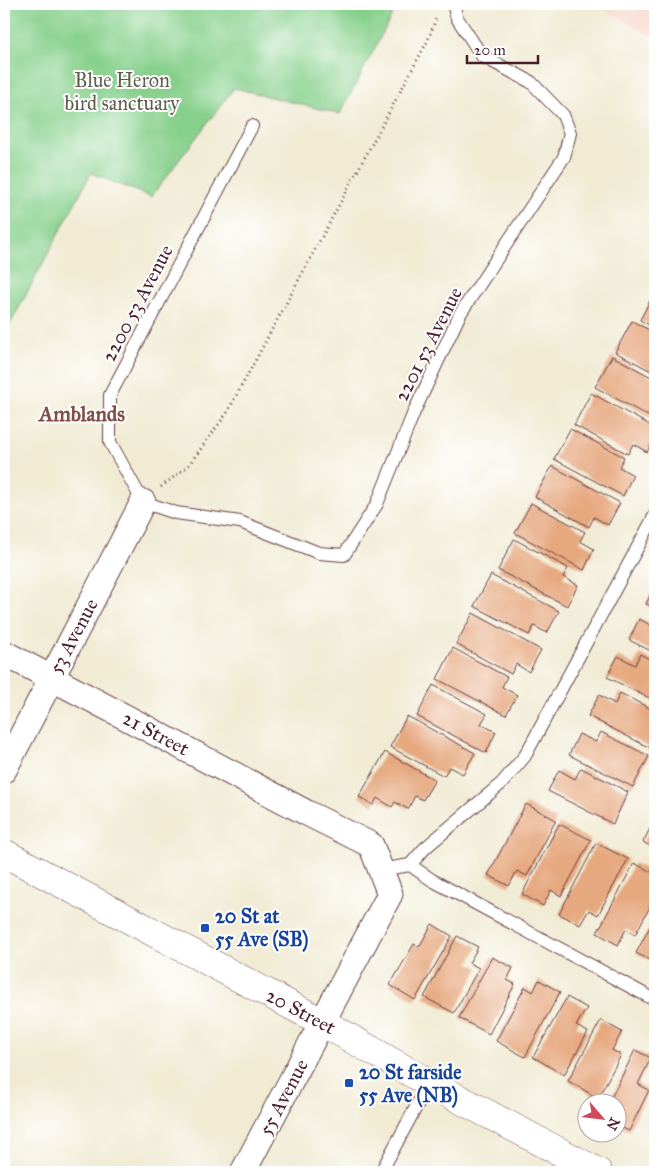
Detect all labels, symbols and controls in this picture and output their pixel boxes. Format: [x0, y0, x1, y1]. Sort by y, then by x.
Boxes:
scale bar [467, 32, 538, 64]
text: 20 m [474, 41, 506, 59]
park label: Blue Heron bird sanctuary [65, 68, 180, 115]
street label: 2200 53 Avenue [96, 240, 178, 366]
street label: 2201 53 Avenue [389, 283, 467, 405]
district label: Amblands [37, 401, 125, 427]
street label: 53 Avenue [43, 594, 103, 678]
street label: 21 Street [119, 706, 193, 760]
place label: 20 St at 55 Ave (SB) [215, 904, 309, 952]
marker: 20 St at 55 Ave (SB) [199, 922, 211, 934]
street label: 20 Street [262, 983, 340, 1039]
street label: 55 Avenue [253, 1055, 313, 1139]
place label: 20 St farside 55 Ave (NB) [359, 1060, 462, 1108]
marker: 20 St farside 55 Ave (NB) [343, 1077, 355, 1089]
north arrow [576, 1094, 626, 1144]
text: N [603, 1115, 623, 1133]

